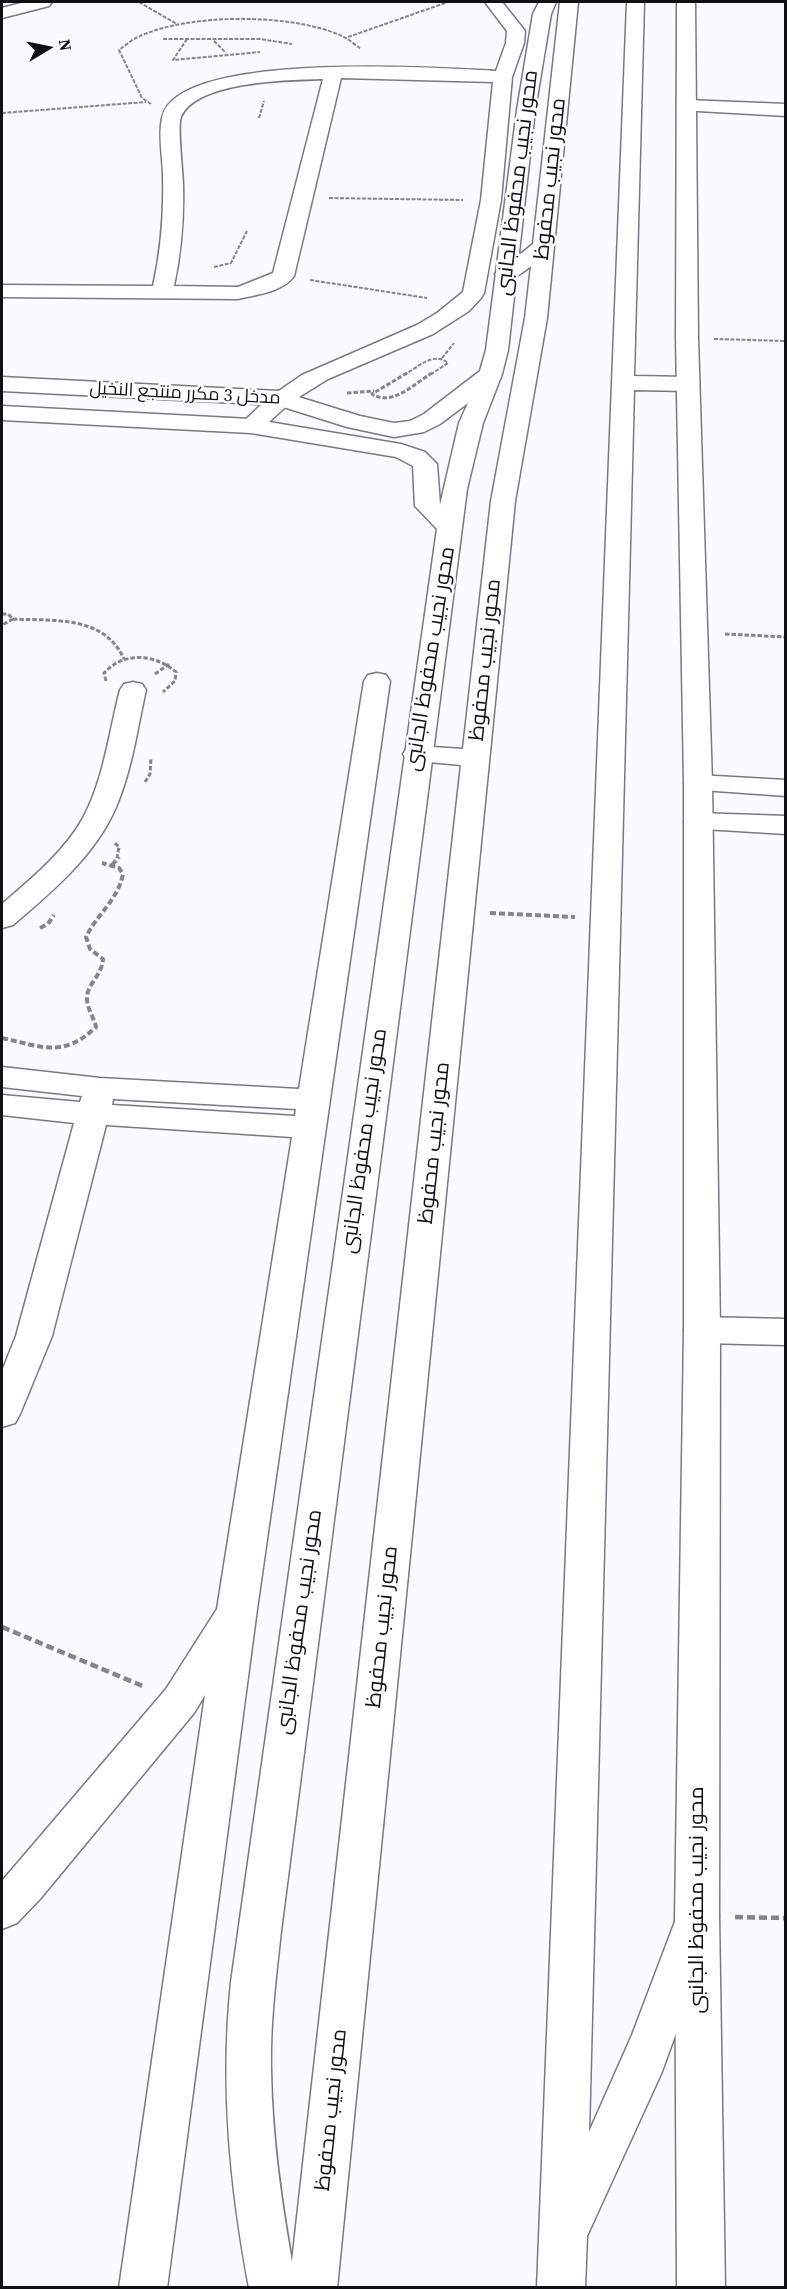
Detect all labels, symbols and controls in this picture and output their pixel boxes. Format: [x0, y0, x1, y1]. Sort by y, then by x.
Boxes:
north arrow [18, 18, 78, 78]
text: N [54, 37, 78, 53]
street label: محور نجيب محفوظ الجانبى [492, 69, 544, 297]
street label: محور نجيب محفوظ [530, 97, 572, 261]
street label: مدخل 3 مكرر منتجع النخيل [89, 378, 281, 410]
street label: محور نجيب محفوظ الجانبى [401, 545, 461, 773]
street label: محور نجيب محفوظ [465, 578, 507, 742]
street label: محور نجيب محفوظ الجانبى [337, 1027, 393, 1255]
street label: محور نجيب محفوظ [414, 1061, 456, 1225]
street label: محور نجيب محفوظ الجانبى [272, 1508, 328, 1736]
street label: محور نجيب محفوظ [362, 1545, 404, 1709]
street label: محور نجيب محفوظ الجانبى [685, 1786, 711, 2014]
street label: محور نجيب محفوظ [311, 2028, 353, 2192]

